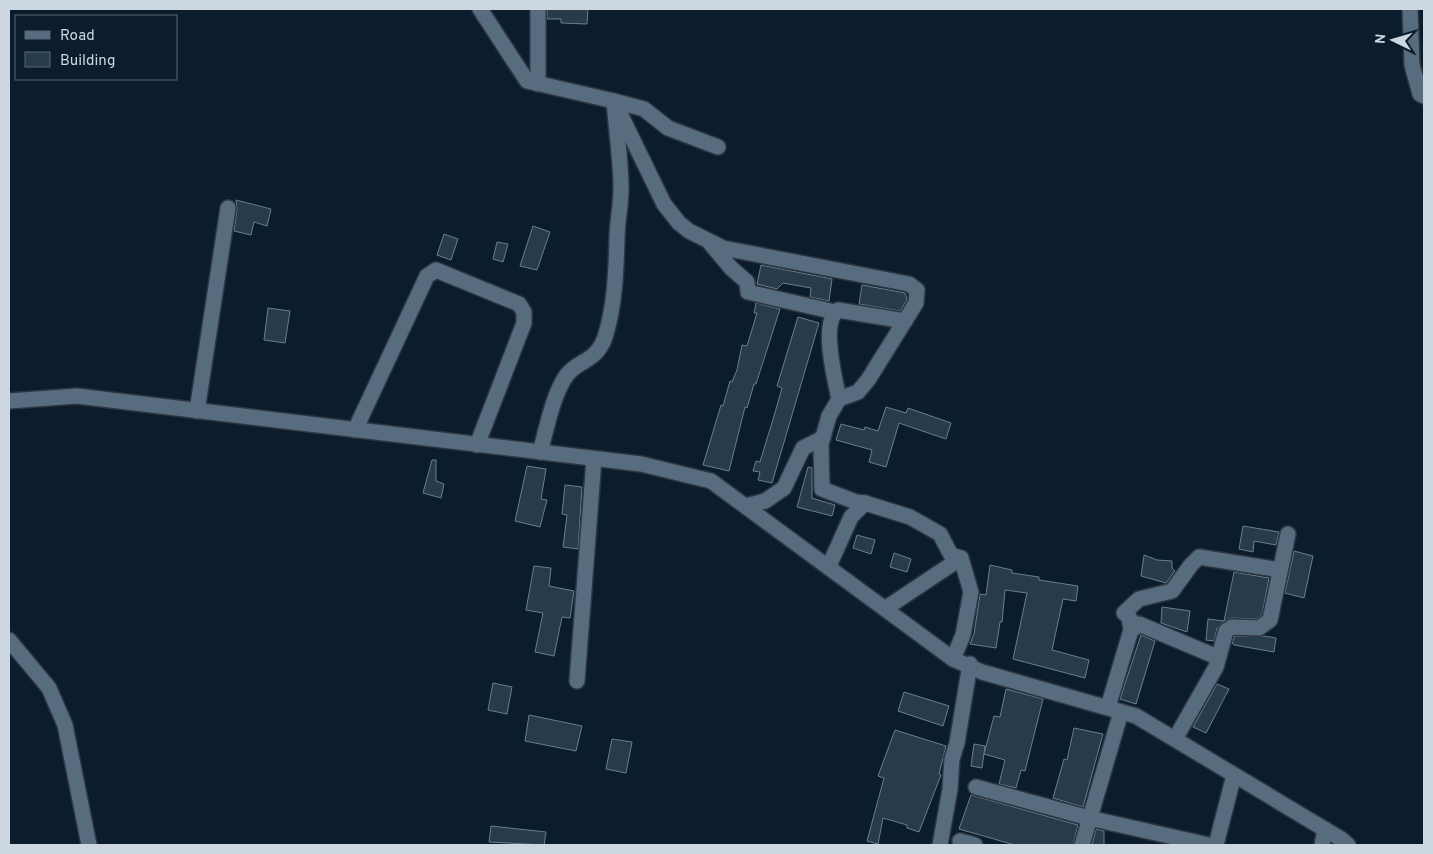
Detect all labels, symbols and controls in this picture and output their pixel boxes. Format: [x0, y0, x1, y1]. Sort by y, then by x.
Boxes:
legend [15, 15, 178, 80]
north arrow [1368, 15, 1418, 65]
text: Road [60, 27, 95, 46]
text: N [1373, 33, 1390, 45]
text: Building [60, 52, 115, 71]

